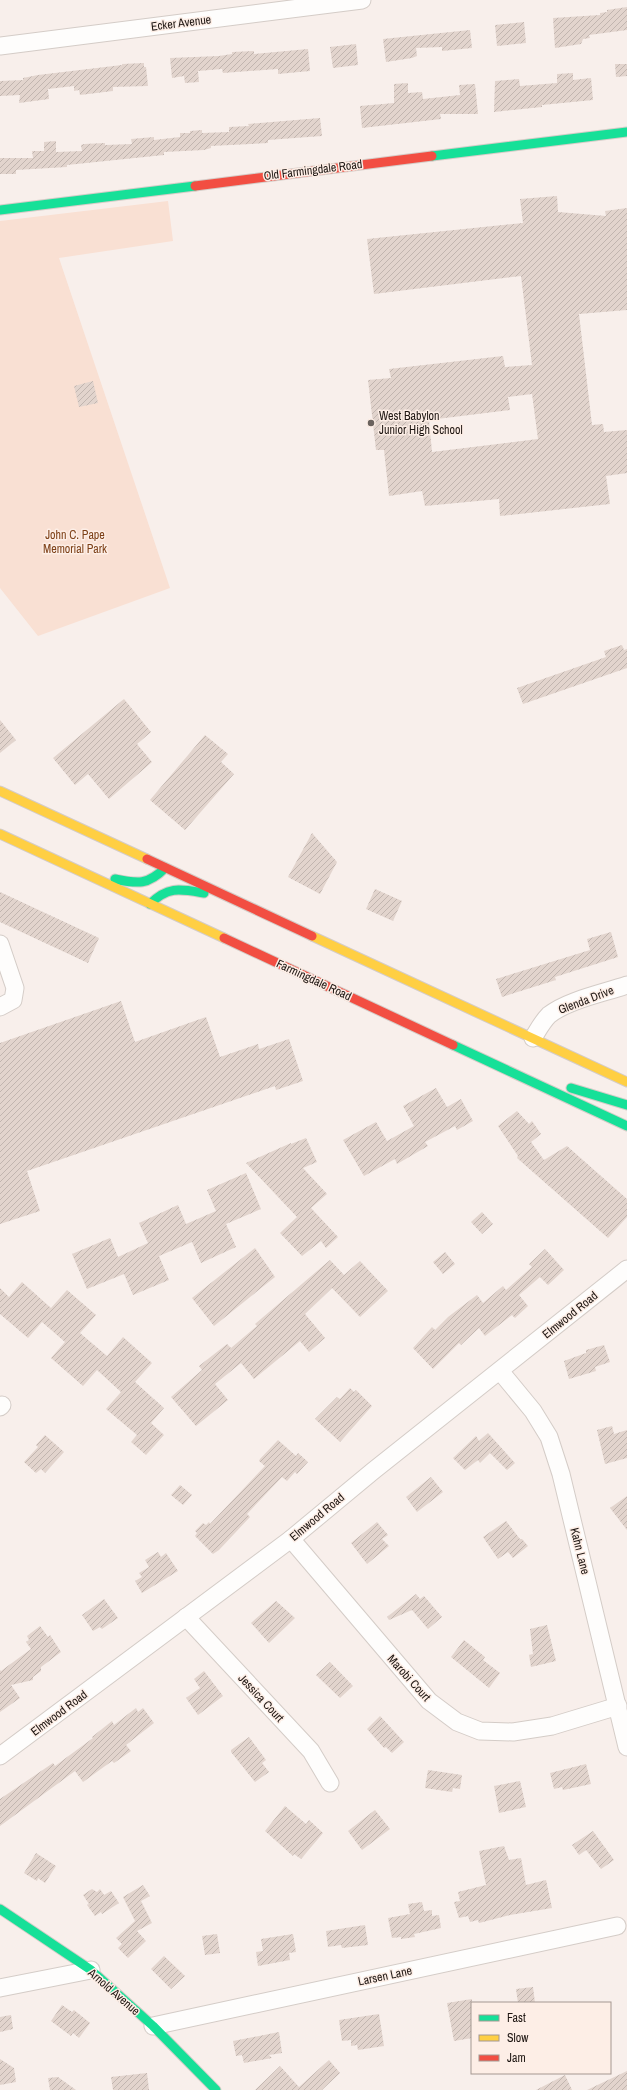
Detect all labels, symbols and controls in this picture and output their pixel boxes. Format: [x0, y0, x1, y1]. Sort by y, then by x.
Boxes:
street label: Ecker Avenue [150, 11, 212, 35]
street label: Old Farmingdale Road [263, 156, 363, 184]
place label: West Babylon Junior High School [379, 408, 463, 438]
marker: West Babylon Junior High School [366, 418, 376, 428]
park label: John C. Pape Memorial Park [43, 527, 107, 557]
street label: Farmingdale Road [274, 956, 354, 1004]
street label: Glenda Drive [556, 982, 616, 1018]
street label: Elmwood Road [539, 1288, 601, 1342]
street label: Elmwood Road [286, 1489, 348, 1545]
street label: Kahn Lane [566, 1526, 594, 1576]
street label: Marobi Court [384, 1651, 434, 1705]
street label: Jessica Court [235, 1671, 288, 1726]
street label: Elmwood Road [28, 1687, 90, 1739]
street label: Larsen Lane [357, 1962, 413, 1990]
street label: Arnold Avenue [84, 1964, 143, 2019]
legend [471, 2002, 611, 2074]
text: Fast [507, 2010, 526, 2026]
text: Slow [507, 2030, 529, 2046]
text: Jam [507, 2050, 526, 2066]

